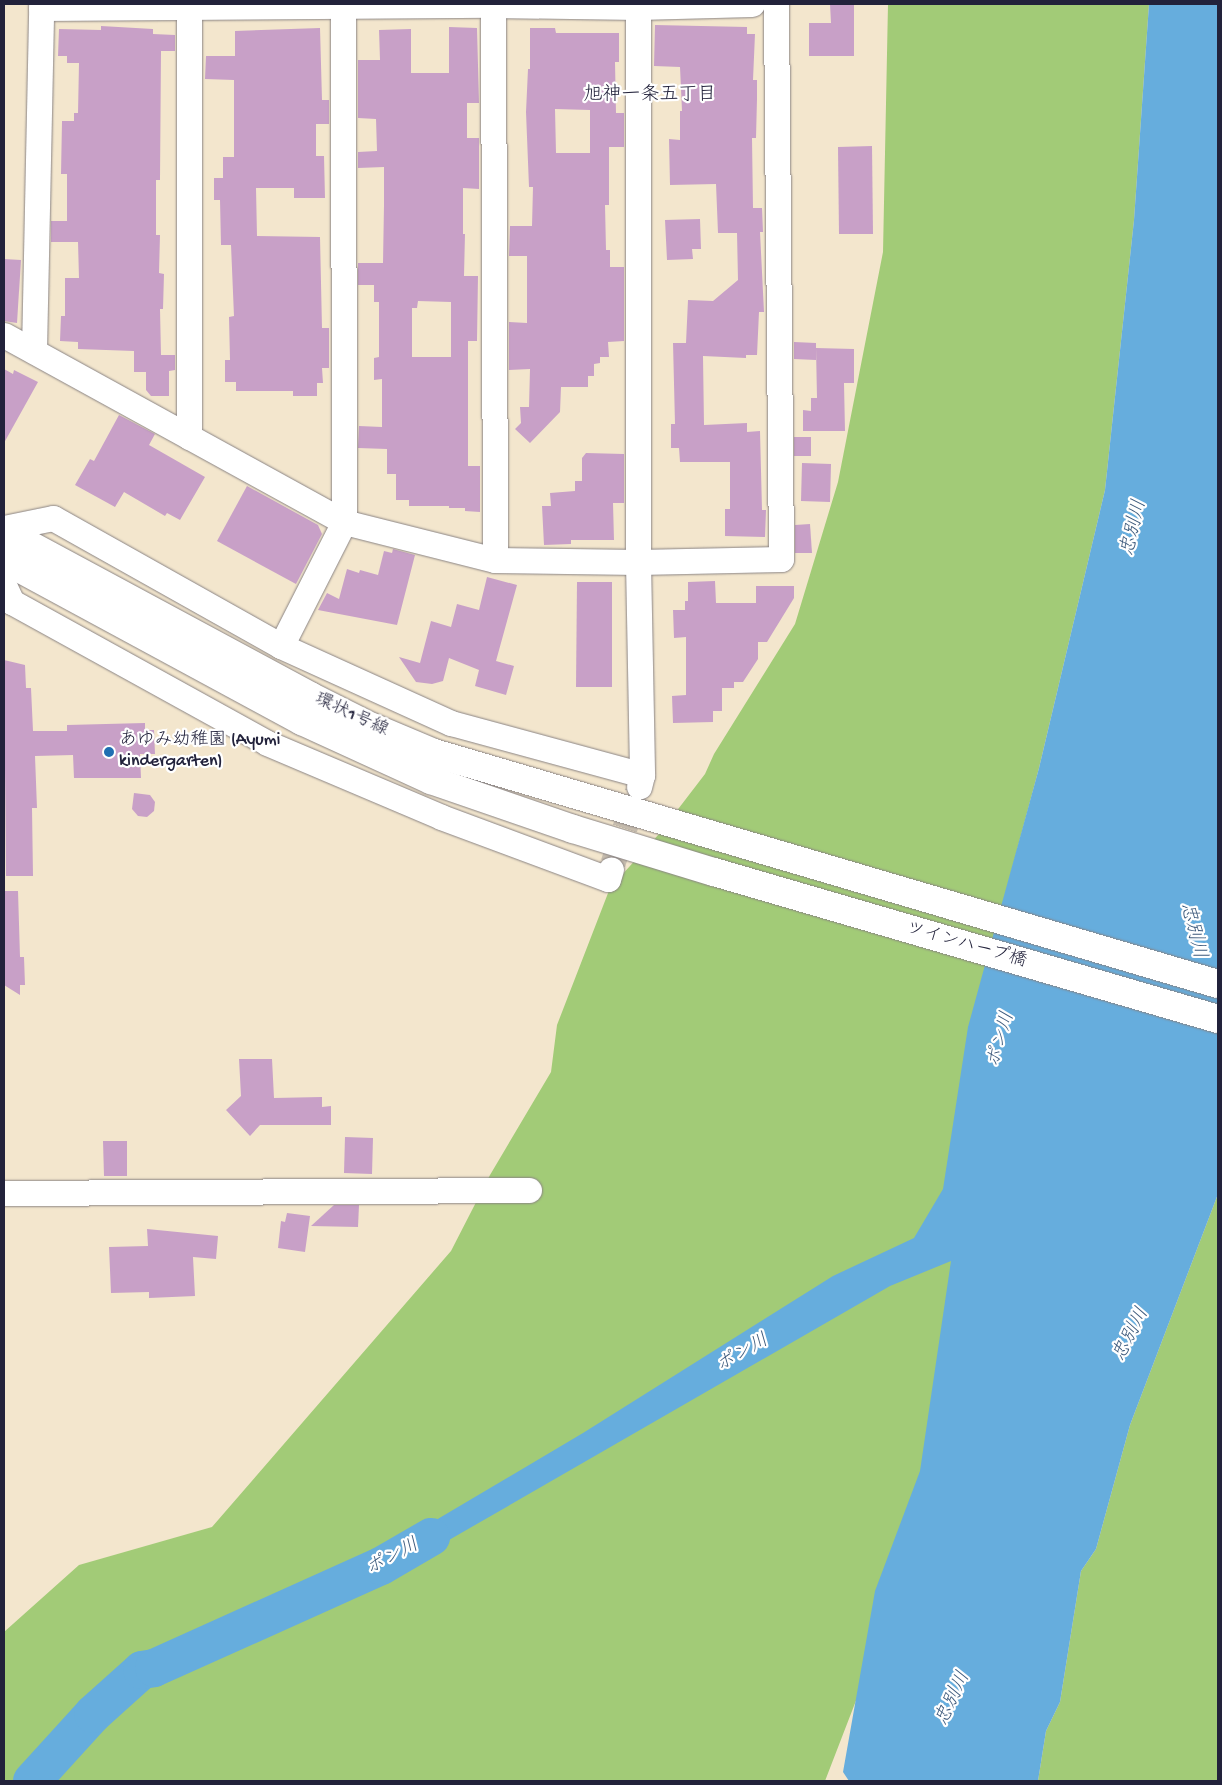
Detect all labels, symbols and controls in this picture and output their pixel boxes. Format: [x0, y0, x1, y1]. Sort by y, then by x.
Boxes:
district label: 旭神一条五丁目 [584, 85, 716, 107]
water label: 忠別川 [1117, 498, 1153, 558]
street label: 環状1号線 [311, 689, 391, 743]
place label: あゆみ幼稚園 (Ayumi kindergarten) [119, 731, 281, 774]
marker: あゆみ幼稚園 (Ayumi kindergarten) [103, 746, 115, 758]
water label: 忠別川 [1174, 901, 1210, 961]
street label: ツインハープ橋 [902, 918, 1030, 974]
water label: ポン川 [983, 1009, 1021, 1071]
water label: 忠別川 [1109, 1304, 1155, 1366]
water label: ポン川 [713, 1330, 773, 1378]
water label: ポン川 [362, 1535, 424, 1581]
water label: 忠別川 [932, 1668, 976, 1730]

